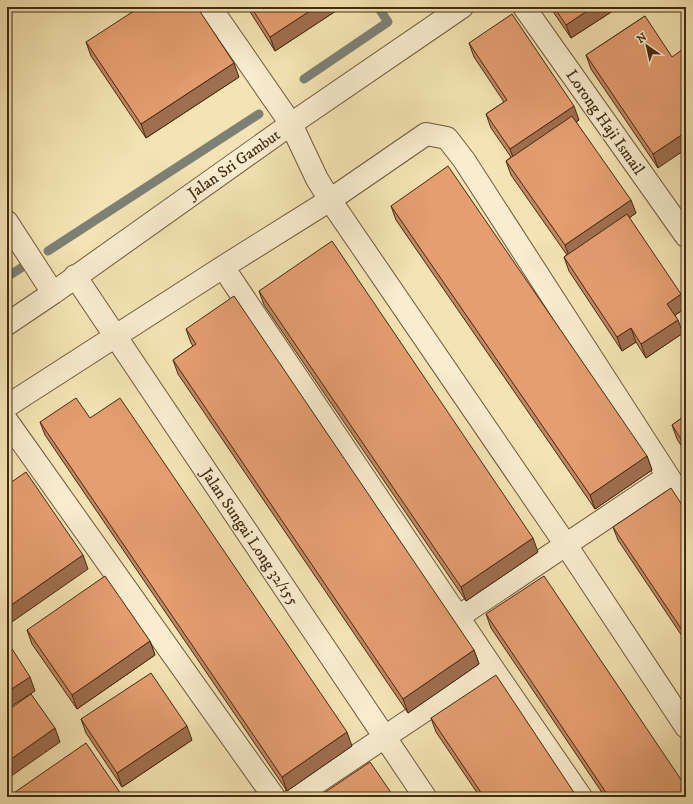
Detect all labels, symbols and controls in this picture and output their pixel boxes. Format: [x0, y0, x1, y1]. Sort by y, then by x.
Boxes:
north arrow [627, 26, 667, 66]
text: N [634, 30, 650, 47]
street label: Lorong Haji Ismail [561, 66, 649, 179]
street label: Jalan Sri Gambut [182, 125, 284, 204]
street label: Jalan Sungai Long 32/155 [195, 463, 304, 610]

